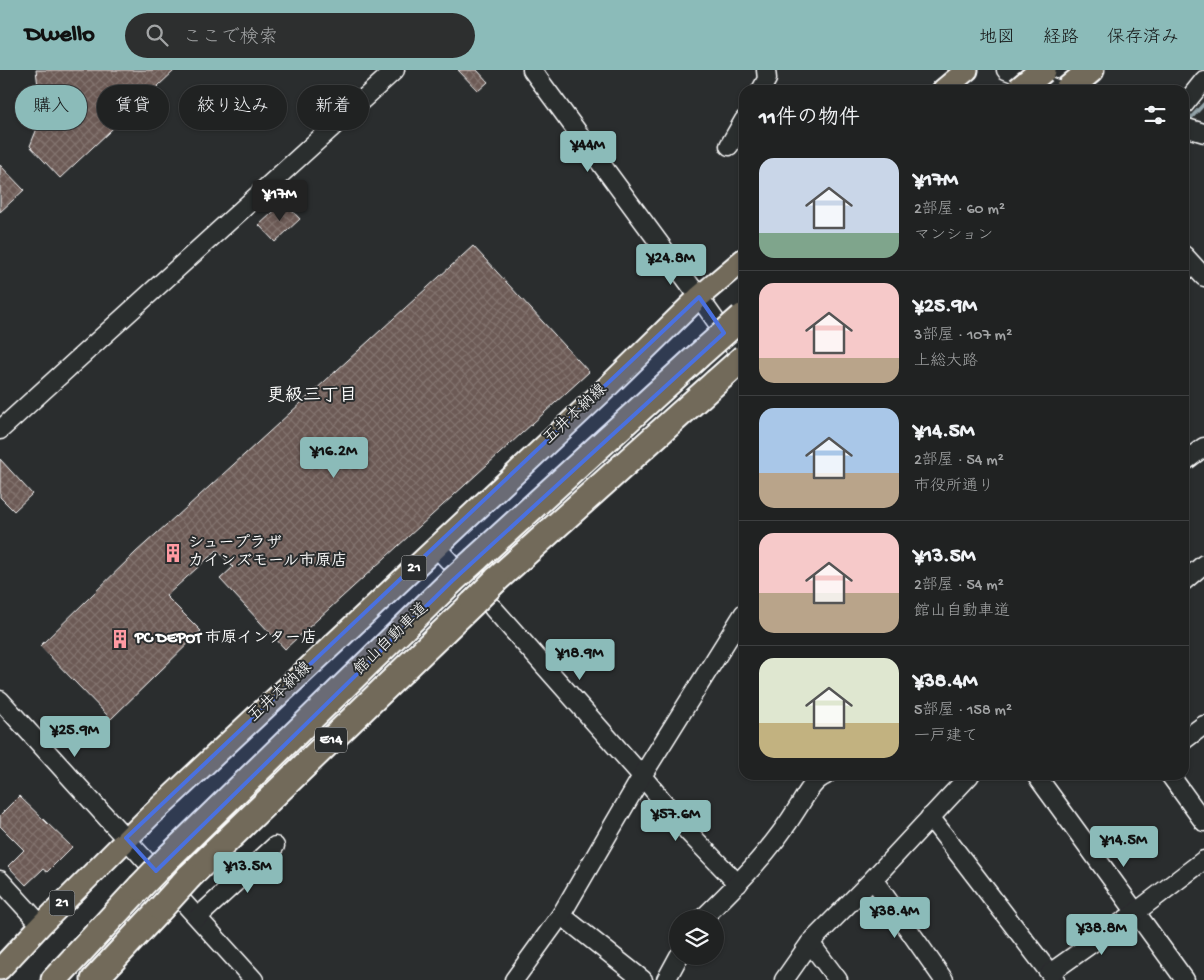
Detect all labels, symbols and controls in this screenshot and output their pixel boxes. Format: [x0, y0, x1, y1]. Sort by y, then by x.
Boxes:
search box [125, 13, 475, 58]
text: Dwello [25, 21, 95, 50]
icon: search [143, 21, 171, 49]
text: ここで検索 [183, 27, 278, 50]
text: 地図 [979, 28, 1015, 49]
text: 経路 [1043, 28, 1079, 49]
text: 保存済み [1107, 28, 1179, 49]
chip: 購入 [15, 85, 87, 130]
chip: 賃貸 [97, 85, 169, 130]
chip: 絞り込み [179, 85, 287, 130]
chip: 新着 [297, 85, 369, 130]
icon: filters [1141, 101, 1169, 129]
text: 11件の物件 [759, 107, 860, 132]
pin: ¥44M [558, 131, 618, 173]
text: ¥44M [571, 137, 605, 156]
text: ¥17M [914, 169, 958, 194]
icon: home [799, 178, 859, 238]
pin: ¥17M [250, 180, 310, 222]
text: ¥17M [263, 186, 297, 205]
text: 2部屋 · 60 m² [914, 201, 1005, 220]
text: マンション [914, 227, 993, 246]
pin: ¥24.8M [630, 244, 712, 286]
text: ¥24.8M [647, 250, 695, 269]
text: ¥25.9M [914, 295, 977, 320]
icon: home [799, 303, 859, 363]
text: 3部屋 · 107 m² [914, 327, 1012, 346]
text: 上総大路 [914, 353, 978, 372]
street label: 五井本納線 [539, 379, 612, 449]
district label: 更級三丁目 [267, 385, 357, 407]
text: ¥14.5M [914, 420, 974, 445]
icon: home [799, 428, 859, 488]
pin: ¥16.2M [293, 436, 375, 479]
text: ¥16.2M [311, 443, 357, 462]
text: 2部屋 · 54 m² [914, 452, 1004, 471]
text: 市役所通り [914, 478, 994, 497]
place label: シュープラザ カインズモール市原店 [188, 534, 347, 572]
building icon: シュープラザ カインズモール市原店 [162, 542, 184, 564]
text: ¥13.5M [914, 545, 975, 570]
icon: home [799, 553, 859, 613]
road number: 21 [402, 556, 426, 580]
text: 2部屋 · 54 m² [914, 577, 1004, 596]
street label: 館山自動車道 [349, 598, 433, 680]
text: 館山自動車道 [914, 603, 1010, 622]
building icon: PC DEPOT 市原インター店 [109, 628, 131, 650]
place label: PC DEPOT 市原インター店 [134, 628, 317, 649]
pin: ¥18.9M [539, 638, 621, 681]
text: ¥18.9M [557, 645, 603, 664]
street label: 五井本納線 [244, 657, 317, 727]
text: ¥38.4M [914, 670, 977, 695]
icon: home [799, 678, 859, 738]
text: 5部屋 · 158 m² [914, 702, 1012, 721]
pin: ¥25.9M [34, 716, 116, 758]
text: ¥25.9M [51, 722, 99, 741]
road number: E14 [315, 728, 347, 752]
text: 一戸建て [914, 728, 978, 747]
pin: ¥57.6M [635, 800, 717, 842]
text: ¥57.6M [652, 806, 700, 825]
pin: ¥14.5M [1083, 826, 1165, 868]
text: ¥14.5M [1101, 832, 1147, 851]
pin: ¥13.5M [207, 852, 289, 894]
text: ¥13.5M [225, 858, 271, 877]
road number: 21 [50, 890, 74, 916]
pin: ¥38.4M [854, 896, 936, 939]
text: ¥38.4M [871, 903, 919, 922]
map controls [669, 910, 724, 965]
button: layers [669, 910, 724, 965]
pin: ¥38.8M [1061, 914, 1143, 956]
text: ¥38.8M [1077, 920, 1127, 939]

